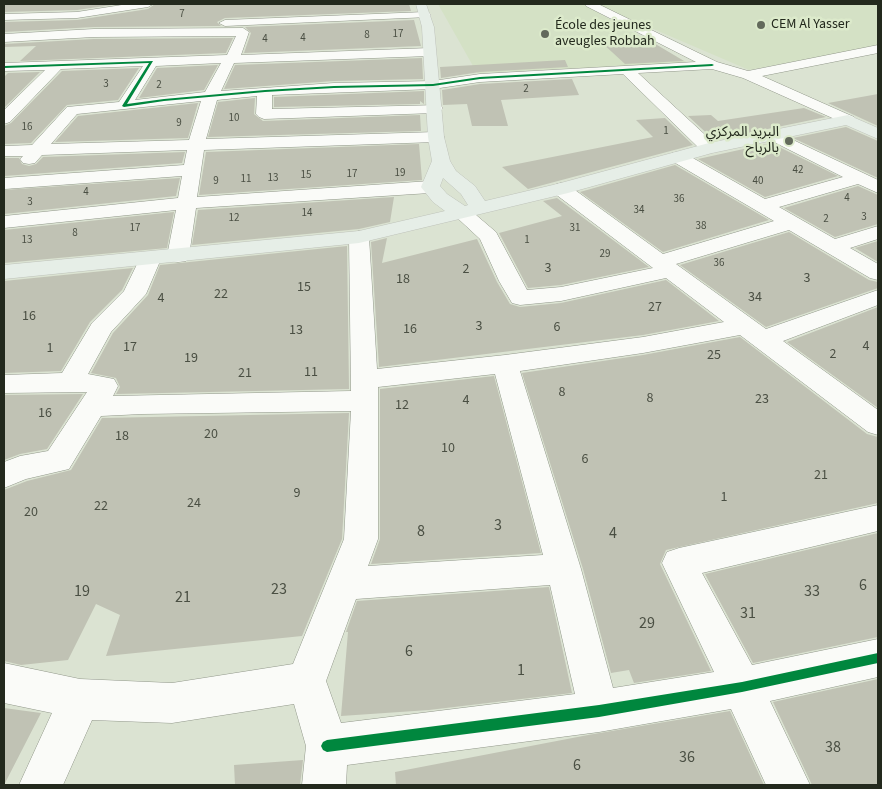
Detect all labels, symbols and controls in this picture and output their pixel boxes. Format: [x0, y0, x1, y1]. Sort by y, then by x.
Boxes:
house number: 7 [179, 8, 185, 22]
place label: CEM Al Yasser [771, 17, 850, 33]
place label: École des jeunes aveugles Robbah [555, 18, 655, 50]
marker: CEM Al Yasser [755, 19, 767, 31]
house number: 17 [393, 28, 403, 42]
marker: École des jeunes aveugles Robbah [539, 28, 551, 40]
house number: 8 [364, 29, 370, 43]
house number: 4 [300, 32, 306, 46]
house number: 4 [262, 33, 268, 47]
house number: 3 [103, 78, 109, 92]
house number: 2 [156, 79, 162, 93]
house number: 2 [523, 83, 529, 97]
house number: 10 [229, 112, 239, 126]
house number: 9 [176, 117, 182, 131]
house number: 16 [22, 121, 32, 135]
house number: 1 [663, 125, 669, 139]
place label: البريد المركزي بالرباح [706, 125, 779, 158]
marker: البريد المركزي بالرباح [783, 135, 795, 147]
house number: 42 [793, 164, 803, 178]
house number: 19 [395, 167, 405, 181]
house number: 17 [347, 168, 357, 182]
house number: 15 [301, 169, 311, 183]
house number: 13 [268, 172, 278, 186]
house number: 11 [241, 173, 251, 187]
house number: 9 [213, 175, 219, 189]
house number: 40 [753, 175, 763, 189]
house number: 4 [83, 186, 89, 200]
house number: 4 [844, 192, 850, 206]
house number: 36 [674, 193, 684, 207]
house number: 3 [27, 196, 33, 210]
house number: 34 [634, 204, 644, 218]
house number: 14 [302, 207, 312, 221]
house number: 3 [861, 211, 867, 225]
house number: 12 [229, 212, 239, 226]
house number: 2 [823, 213, 829, 227]
house number: 38 [696, 220, 706, 234]
house number: 17 [130, 222, 140, 236]
house number: 31 [570, 222, 580, 236]
house number: 8 [72, 227, 78, 241]
house number: 13 [22, 234, 32, 248]
house number: 1 [524, 234, 530, 248]
house number: 29 [600, 248, 610, 262]
house number: 36 [714, 257, 724, 271]
house number: 3 [545, 261, 551, 277]
house number: 2 [463, 262, 469, 278]
house number: 3 [804, 271, 810, 287]
house number: 18 [396, 272, 410, 288]
house number: 15 [297, 280, 311, 296]
house number: 22 [214, 287, 228, 303]
house number: 34 [748, 290, 762, 306]
house number: 4 [158, 291, 164, 307]
house number: 27 [648, 300, 662, 316]
house number: 16 [22, 309, 36, 325]
house number: 3 [476, 319, 482, 335]
house number: 6 [554, 320, 560, 336]
house number: 16 [403, 322, 417, 338]
house number: 13 [289, 323, 303, 339]
house number: 4 [863, 339, 869, 355]
house number: 17 [123, 340, 137, 356]
house number: 1 [47, 341, 53, 357]
house number: 2 [830, 347, 836, 363]
house number: 25 [707, 348, 721, 364]
house number: 19 [184, 351, 198, 367]
house number: 11 [304, 365, 318, 381]
house number: 21 [238, 366, 252, 382]
house number: 8 [559, 385, 565, 401]
house number: 8 [647, 391, 653, 407]
house number: 23 [755, 392, 769, 408]
house number: 4 [463, 393, 469, 409]
house number: 12 [395, 398, 409, 414]
house number: 16 [38, 406, 52, 422]
house number: 20 [204, 427, 218, 443]
house number: 18 [115, 429, 129, 445]
house number: 10 [441, 441, 455, 457]
house number: 6 [582, 452, 588, 468]
house number: 21 [814, 468, 828, 484]
house number: 9 [294, 486, 300, 502]
house number: 1 [721, 490, 727, 506]
house number: 24 [187, 496, 201, 512]
house number: 22 [94, 499, 108, 515]
house number: 20 [24, 505, 38, 521]
house number: 3 [494, 516, 502, 536]
house number: 8 [417, 522, 425, 542]
house number: 4 [609, 524, 617, 544]
house number: 6 [859, 576, 867, 596]
house number: 23 [271, 580, 287, 600]
house number: 19 [74, 582, 90, 602]
house number: 33 [804, 582, 820, 602]
house number: 21 [175, 588, 191, 608]
house number: 31 [740, 604, 756, 624]
house number: 29 [639, 614, 655, 634]
house number: 6 [405, 642, 413, 662]
house number: 1 [517, 661, 525, 681]
house number: 38 [825, 738, 841, 758]
house number: 36 [679, 748, 695, 768]
house number: 6 [573, 756, 581, 776]

